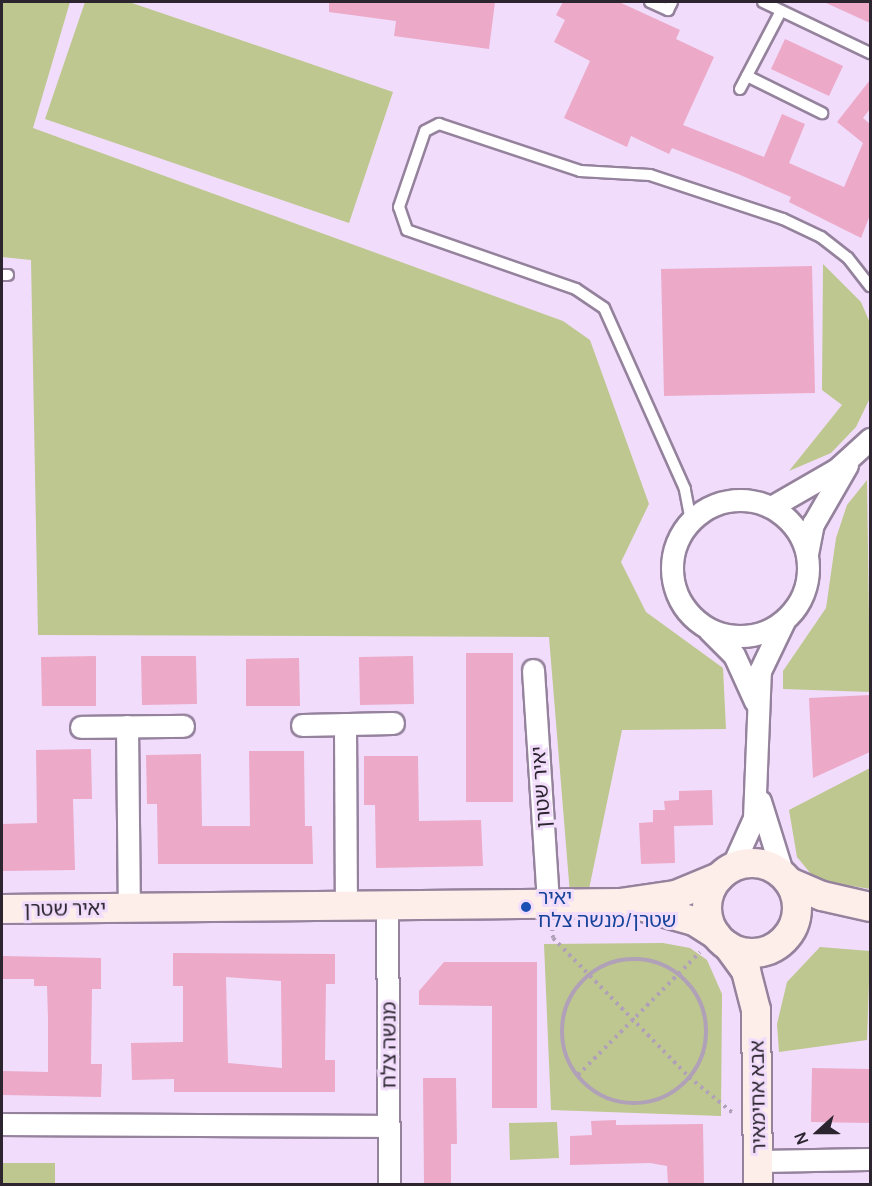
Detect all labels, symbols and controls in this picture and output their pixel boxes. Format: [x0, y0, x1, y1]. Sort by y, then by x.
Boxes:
street label: יאיר שטרן [525, 745, 555, 829]
place label: יאיר שטרן/מנשה צלח [538, 884, 676, 931]
street label: יאיר שטרן [24, 895, 106, 921]
marker: יאיר שטרן/מנשה צלח [519, 900, 533, 914]
street label: מנשה צלח [376, 1002, 400, 1088]
street label: אבא אחימאיר [744, 1040, 770, 1154]
north arrow [788, 1102, 848, 1162]
text: N [789, 1129, 814, 1148]

